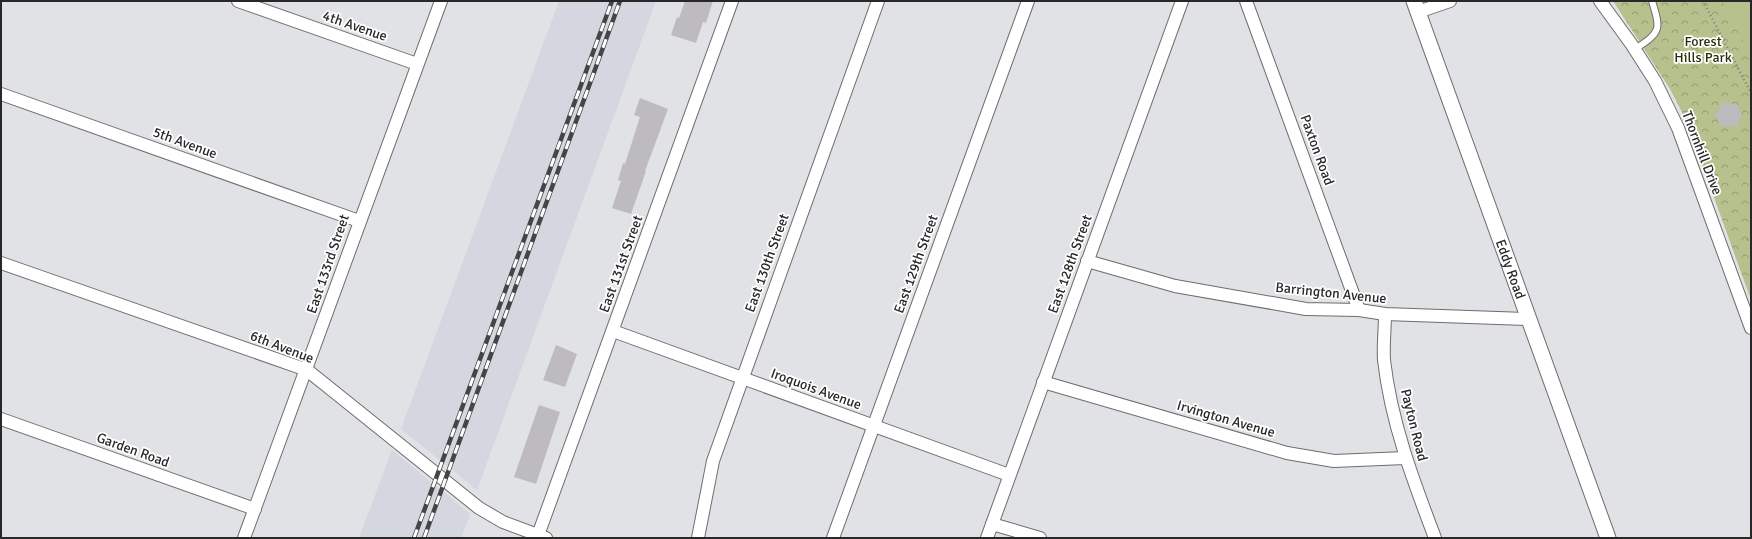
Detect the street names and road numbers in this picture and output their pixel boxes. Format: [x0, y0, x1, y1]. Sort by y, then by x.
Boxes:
street label: 4th Avenue [321, 7, 389, 45]
street label: Thornhill Drive [1678, 109, 1726, 197]
street label: Paxton Road [1296, 112, 1338, 188]
street label: 5th Avenue [151, 124, 219, 162]
street label: East 130th Street [741, 211, 793, 315]
street label: East 133rd Street [303, 212, 353, 316]
street label: East 129th Street [890, 212, 942, 316]
street label: East 128th Street [1044, 212, 1096, 316]
street label: East 131st Street [596, 213, 647, 315]
street label: Eddy Road [1492, 237, 1529, 301]
street label: Barrington Avenue [1275, 279, 1387, 307]
street label: 6th Avenue [248, 327, 316, 367]
street label: Iroquois Avenue [768, 365, 864, 413]
street label: Payton Road [1397, 387, 1431, 463]
street label: Irvington Avenue [1175, 397, 1277, 441]
street label: Garden Road [94, 429, 172, 471]

